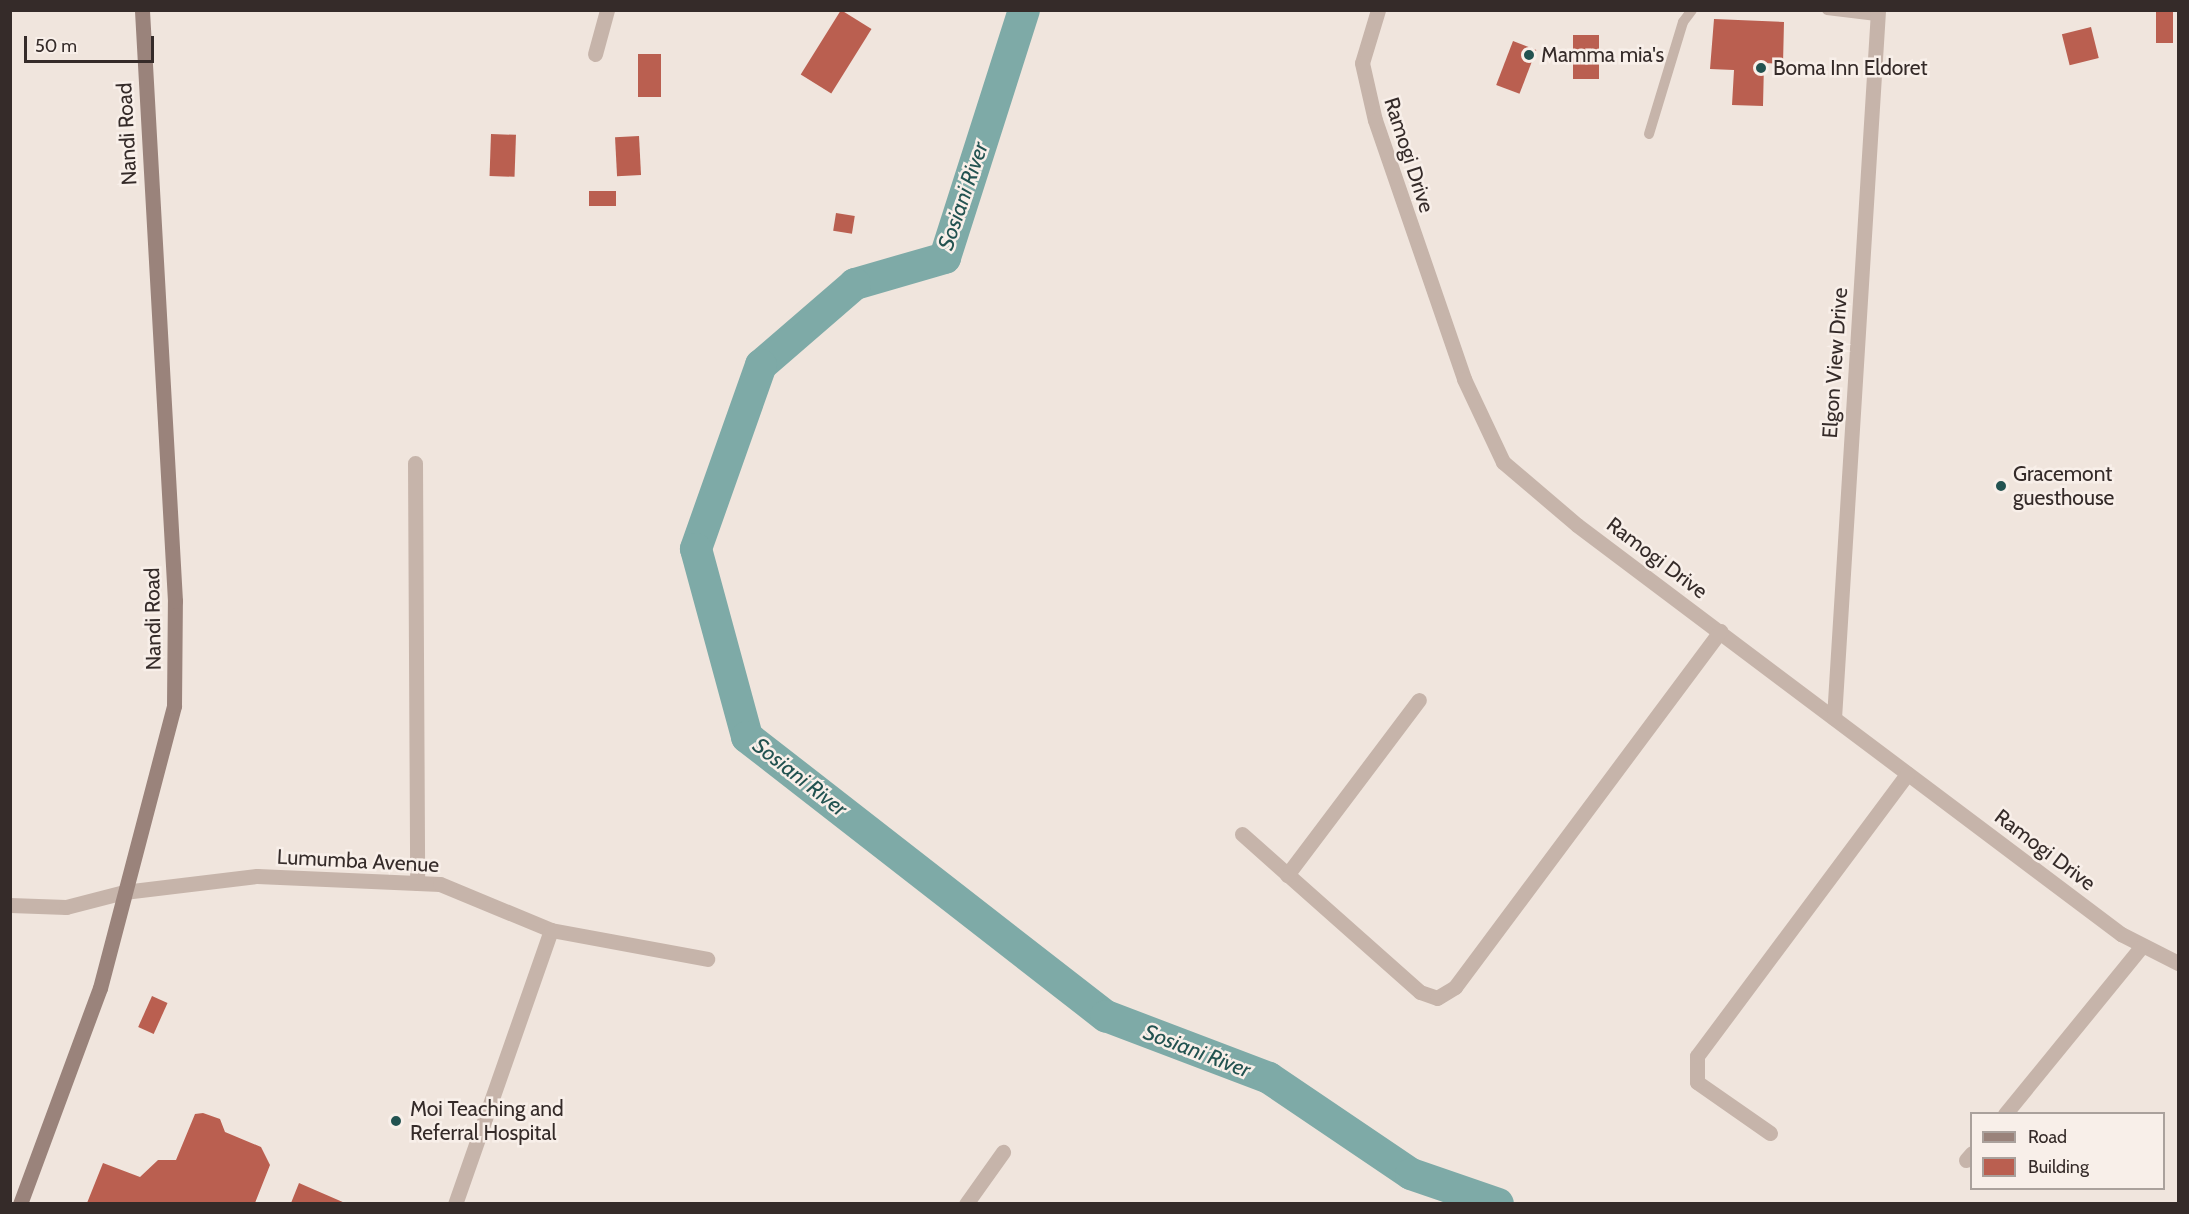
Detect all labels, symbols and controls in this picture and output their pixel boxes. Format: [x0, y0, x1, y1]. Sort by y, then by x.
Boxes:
scale bar [27, 24, 158, 62]
text: 50 m [35, 35, 77, 57]
place label: Mamma mia's [1541, 42, 1664, 68]
marker: Mamma mia's [1522, 48, 1536, 62]
place label: Boma Inn Eldoret [1773, 55, 1928, 81]
marker: Boma Inn Eldoret [1754, 61, 1768, 75]
street label: Nandi Road [112, 82, 142, 186]
street label: Ramogi Drive [1379, 94, 1439, 216]
water label: Sosiani River [932, 139, 994, 253]
street label: Elgon View Drive [1817, 287, 1853, 439]
place label: Gracemont guesthouse [2013, 461, 2114, 511]
marker: Gracemont guesthouse [1994, 479, 2008, 493]
street label: Ramogi Drive [1602, 512, 1712, 604]
street label: Nandi Road [140, 567, 166, 671]
water label: Sosiani River [748, 732, 852, 822]
street label: Ramogi Drive [1990, 804, 2100, 896]
street label: Lumumba Avenue [276, 844, 440, 878]
water label: Sosiani River [1140, 1019, 1254, 1083]
place label: Moi Teaching and Referral Hospital [410, 1096, 564, 1146]
marker: Moi Teaching and Referral Hospital [387, 1112, 405, 1130]
legend [1970, 1112, 2165, 1190]
text: Road [2028, 1126, 2067, 1148]
text: Building [2028, 1156, 2089, 1178]

